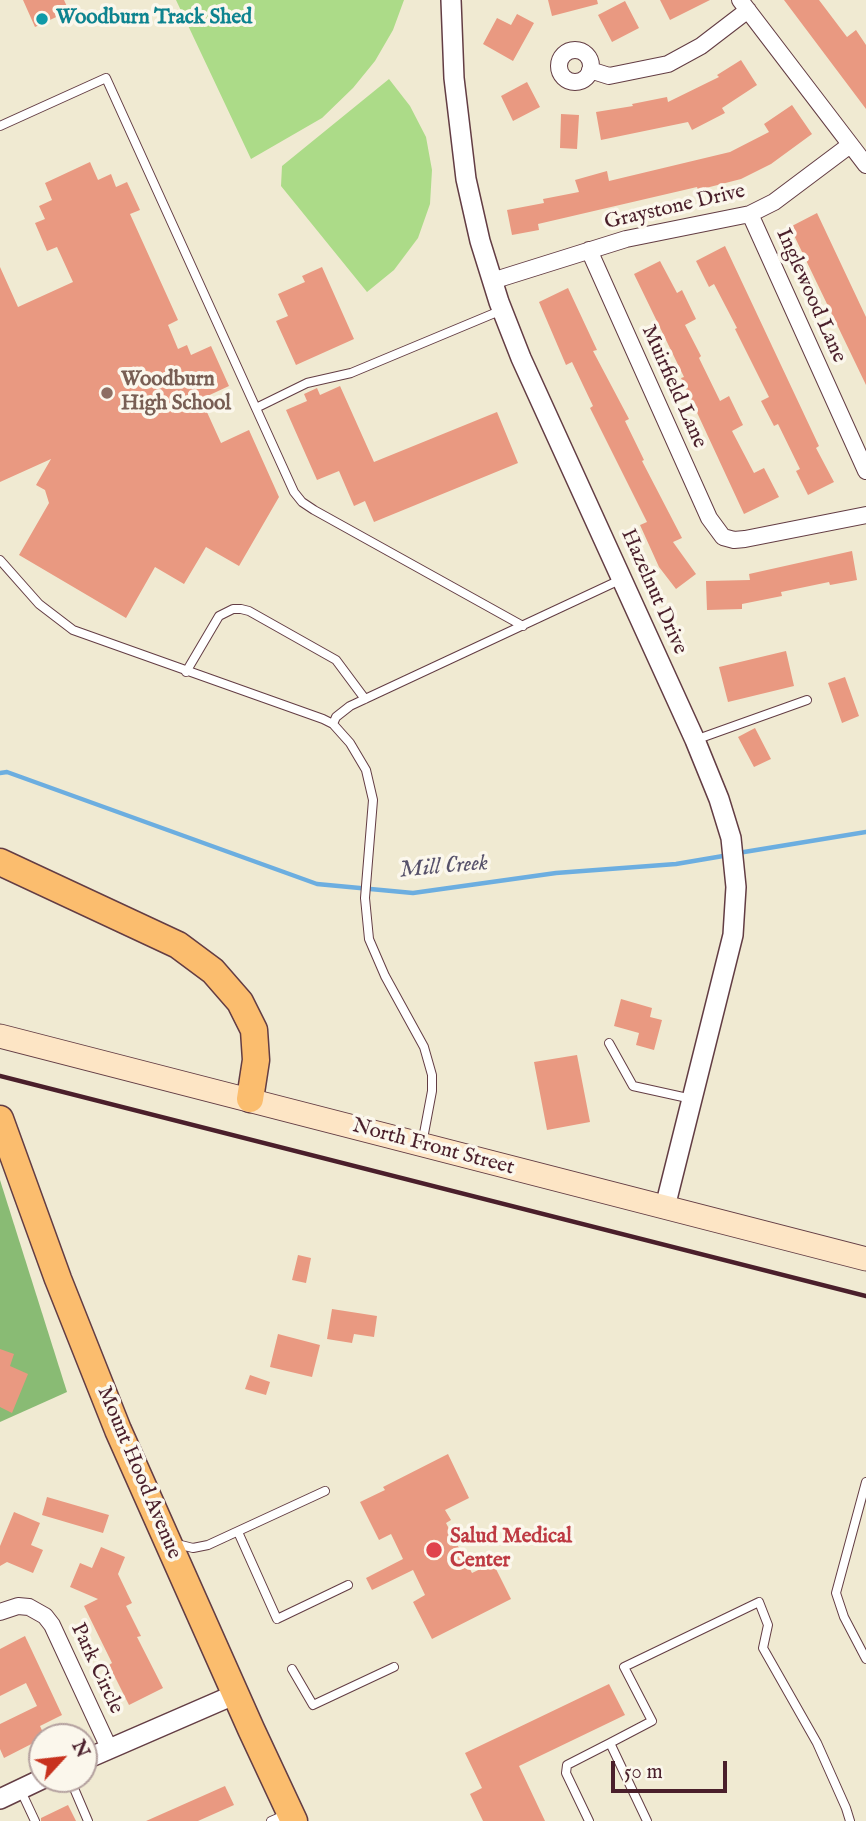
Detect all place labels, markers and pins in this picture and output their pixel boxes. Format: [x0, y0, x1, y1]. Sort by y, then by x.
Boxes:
place label: Woodburn Track Shed [56, 6, 252, 32]
marker: Woodburn Track Shed [34, 11, 50, 27]
place label: Woodburn High School [121, 368, 231, 418]
marker: Woodburn High School [99, 385, 115, 401]
place label: Salud Medical Center [450, 1525, 572, 1575]
marker: Salud Medical Center [424, 1540, 444, 1560]

